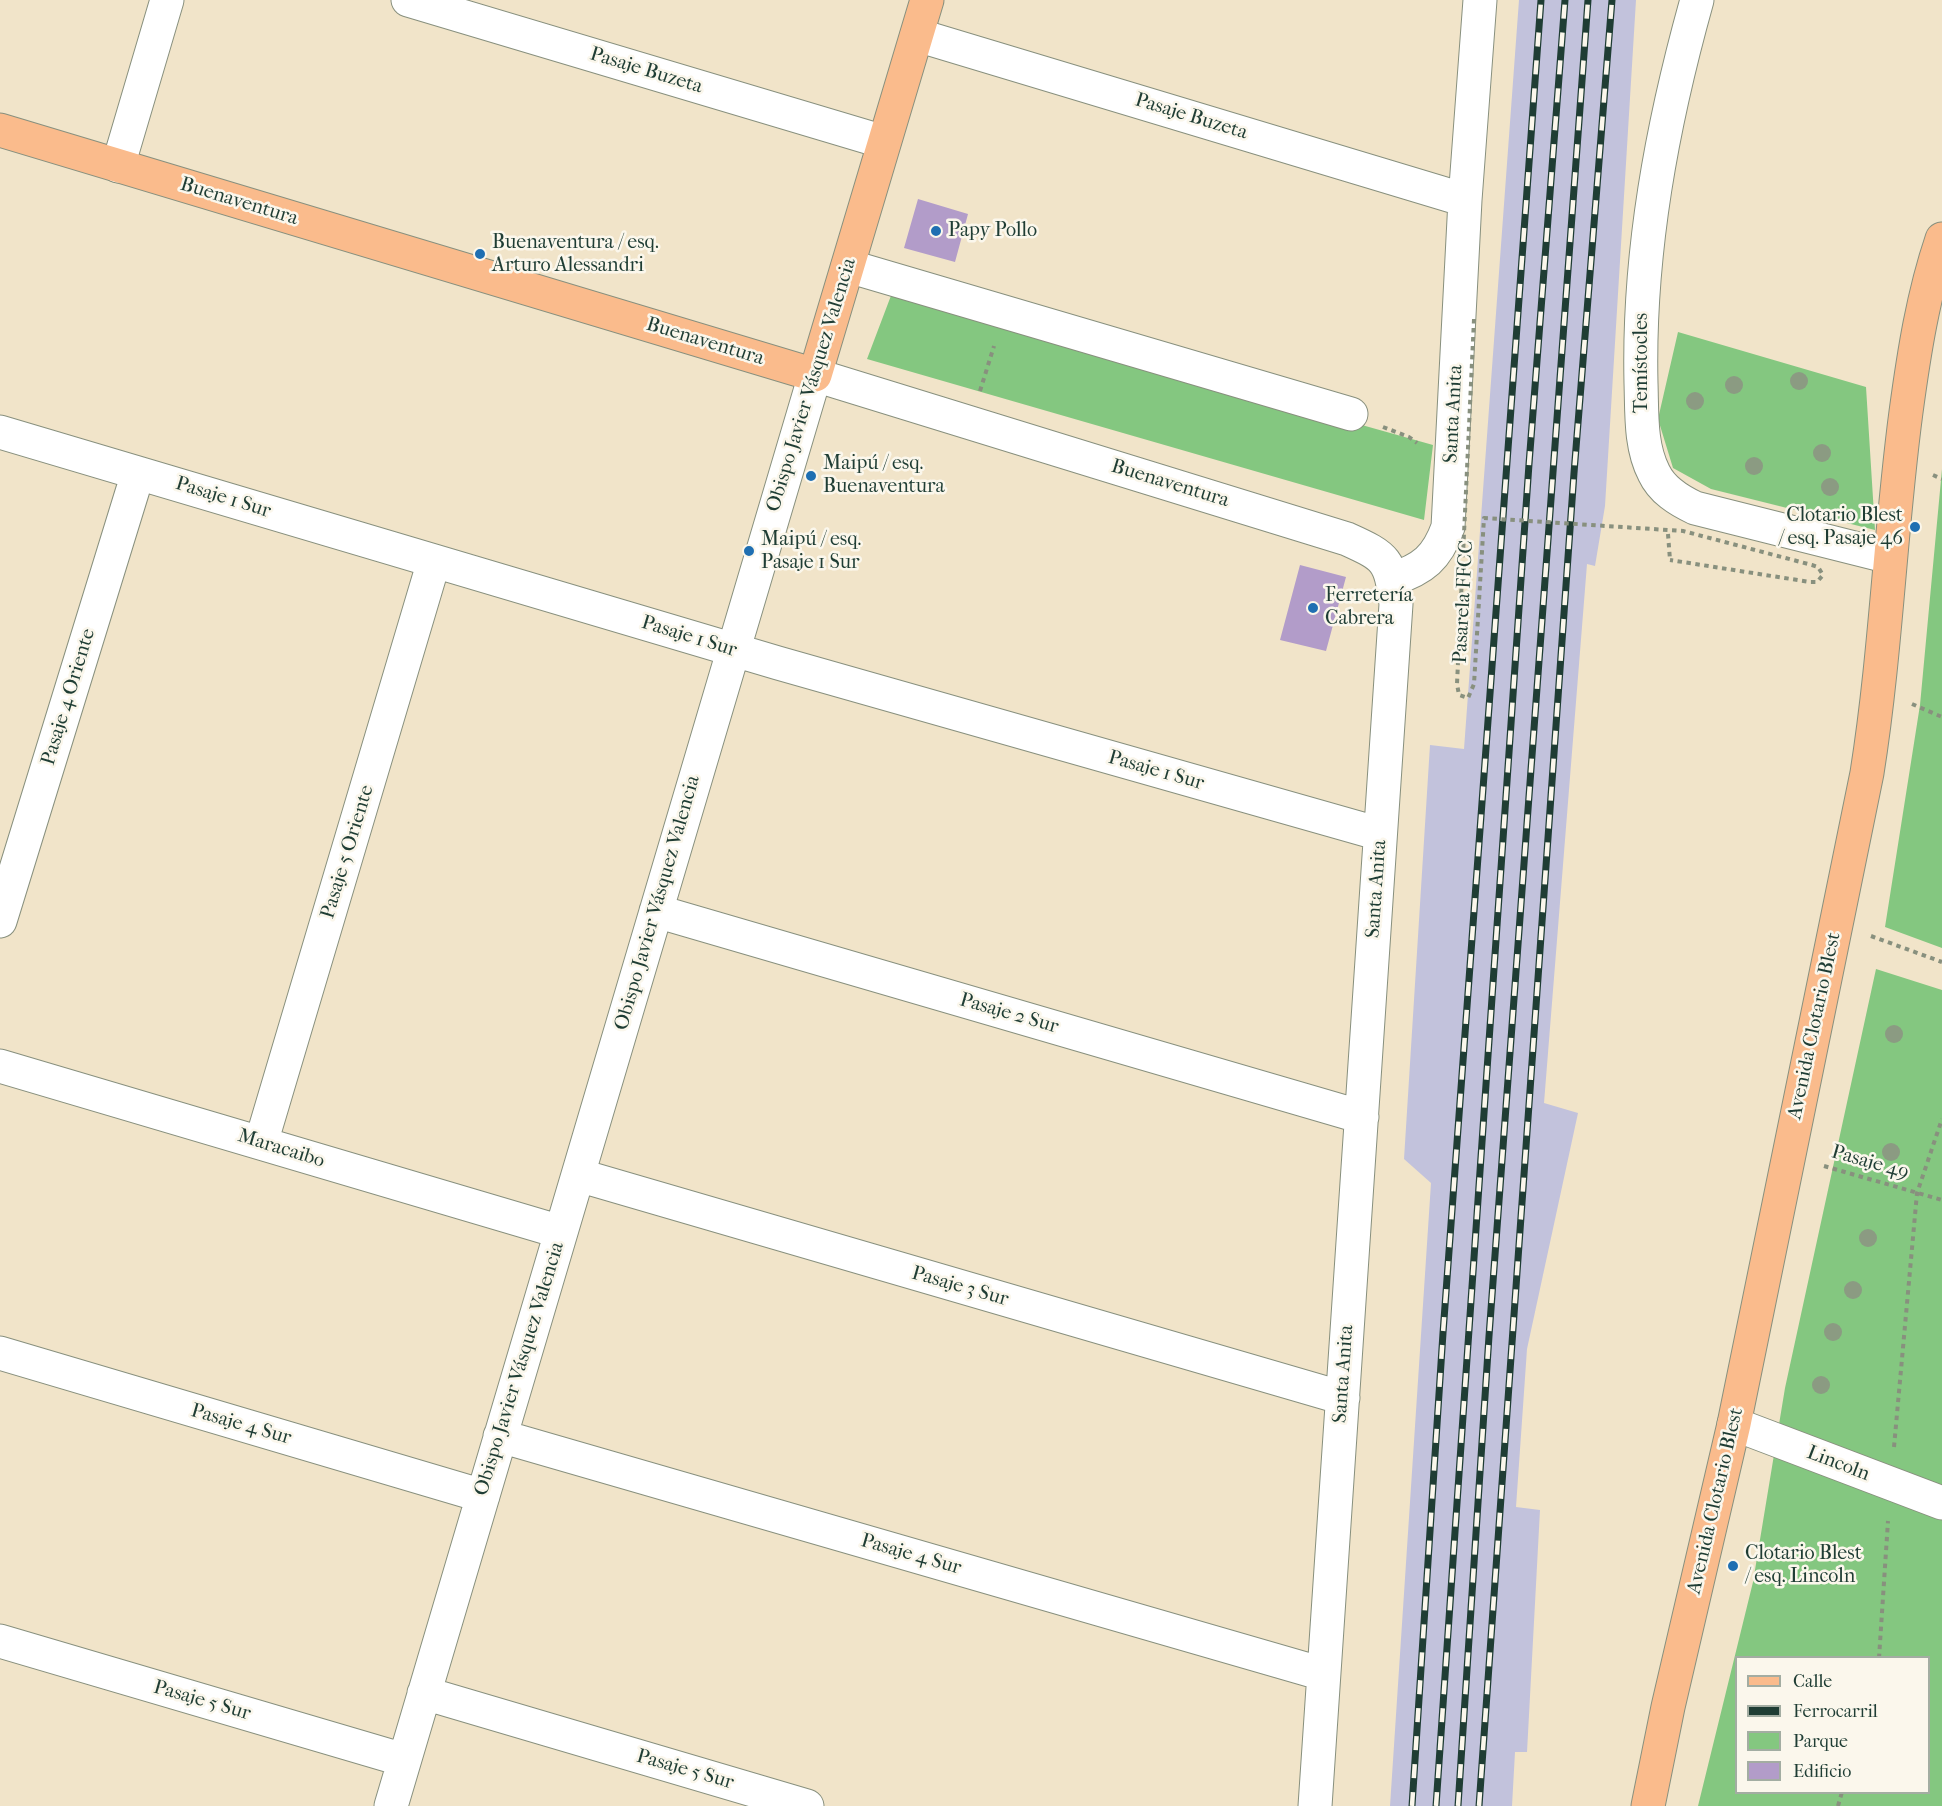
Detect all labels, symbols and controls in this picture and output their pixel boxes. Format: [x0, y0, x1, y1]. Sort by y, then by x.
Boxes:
street label: Pasaje Buzeta [587, 43, 705, 99]
street label: Pasaje Buzeta [1132, 89, 1250, 145]
street label: Buenaventura [177, 173, 301, 231]
place label: Papy Pollo [948, 219, 1037, 243]
marker: Papy Pollo [929, 224, 943, 238]
place label: Buenaventura / esq. Arturo Alessandri [492, 231, 659, 278]
marker: Buenaventura / esq. Arturo Alessandri [473, 247, 487, 261]
street label: Obispo Javier Vásquez Valencia [762, 255, 862, 515]
street label: Buenaventura [643, 313, 767, 371]
street label: Temístocles [1630, 313, 1654, 413]
street label: Santa Anita [1439, 364, 1469, 464]
place label: Maipú / esq. Buenaventura [823, 452, 945, 499]
street label: Buenaventura [1108, 455, 1232, 513]
marker: Maipú / esq. Buenaventura [804, 469, 818, 483]
street label: Pasaje 1 Sur [172, 472, 274, 524]
place label: Clotario Blest / esq. Pasaje 46 [1778, 504, 1903, 551]
marker: Clotario Blest / esq. Pasaje 46 [1908, 520, 1922, 534]
place label: Maipú / esq. Pasaje 1 Sur [761, 528, 861, 575]
street label: Pasarela FFCC [1449, 540, 1479, 664]
marker: Maipú / esq. Pasaje 1 Sur [742, 544, 756, 558]
place label: Ferretería Cabrera [1325, 584, 1413, 631]
marker: Ferretería Cabrera [1306, 601, 1320, 615]
street label: Pasaje 1 Sur [638, 611, 740, 663]
street label: Pasaje 4 Oriente [37, 626, 101, 768]
street label: Pasaje 1 Sur [1105, 746, 1207, 796]
street label: Obispo Javier Vásquez Valencia [610, 773, 706, 1033]
street label: Pasaje 5 Oriente [316, 782, 380, 922]
street label: Santa Anita [1362, 839, 1392, 939]
street label: Avenida Clotario Blest [1783, 930, 1847, 1122]
street label: Pasaje 2 Sur [957, 988, 1061, 1040]
street label: Maracaibo [235, 1124, 327, 1174]
street label: Pasaje 49 [1829, 1141, 1911, 1185]
street label: Obispo Javier Vásquez Valencia [470, 1239, 570, 1499]
street label: Pasaje 3 Sur [909, 1262, 1011, 1312]
street label: Santa Anita [1329, 1324, 1359, 1424]
street label: Pasaje 4 Sur [188, 1399, 294, 1451]
street label: Avenida Clotario Blest [1683, 1405, 1749, 1597]
street label: Lincoln [1803, 1441, 1873, 1487]
street label: Pasaje 4 Sur [858, 1529, 964, 1581]
place label: Clotario Blest / esq. Lincoln [1745, 1542, 1862, 1589]
marker: Clotario Blest / esq. Lincoln [1726, 1559, 1740, 1573]
legend [1735, 1656, 1930, 1794]
text: Calle [1793, 1671, 1832, 1692]
street label: Pasaje 5 Sur [151, 1676, 253, 1726]
text: Ferrocarril [1793, 1701, 1878, 1722]
text: Parque [1793, 1731, 1848, 1752]
street label: Pasaje 5 Sur [634, 1745, 736, 1795]
text: Edificio [1793, 1761, 1851, 1782]

